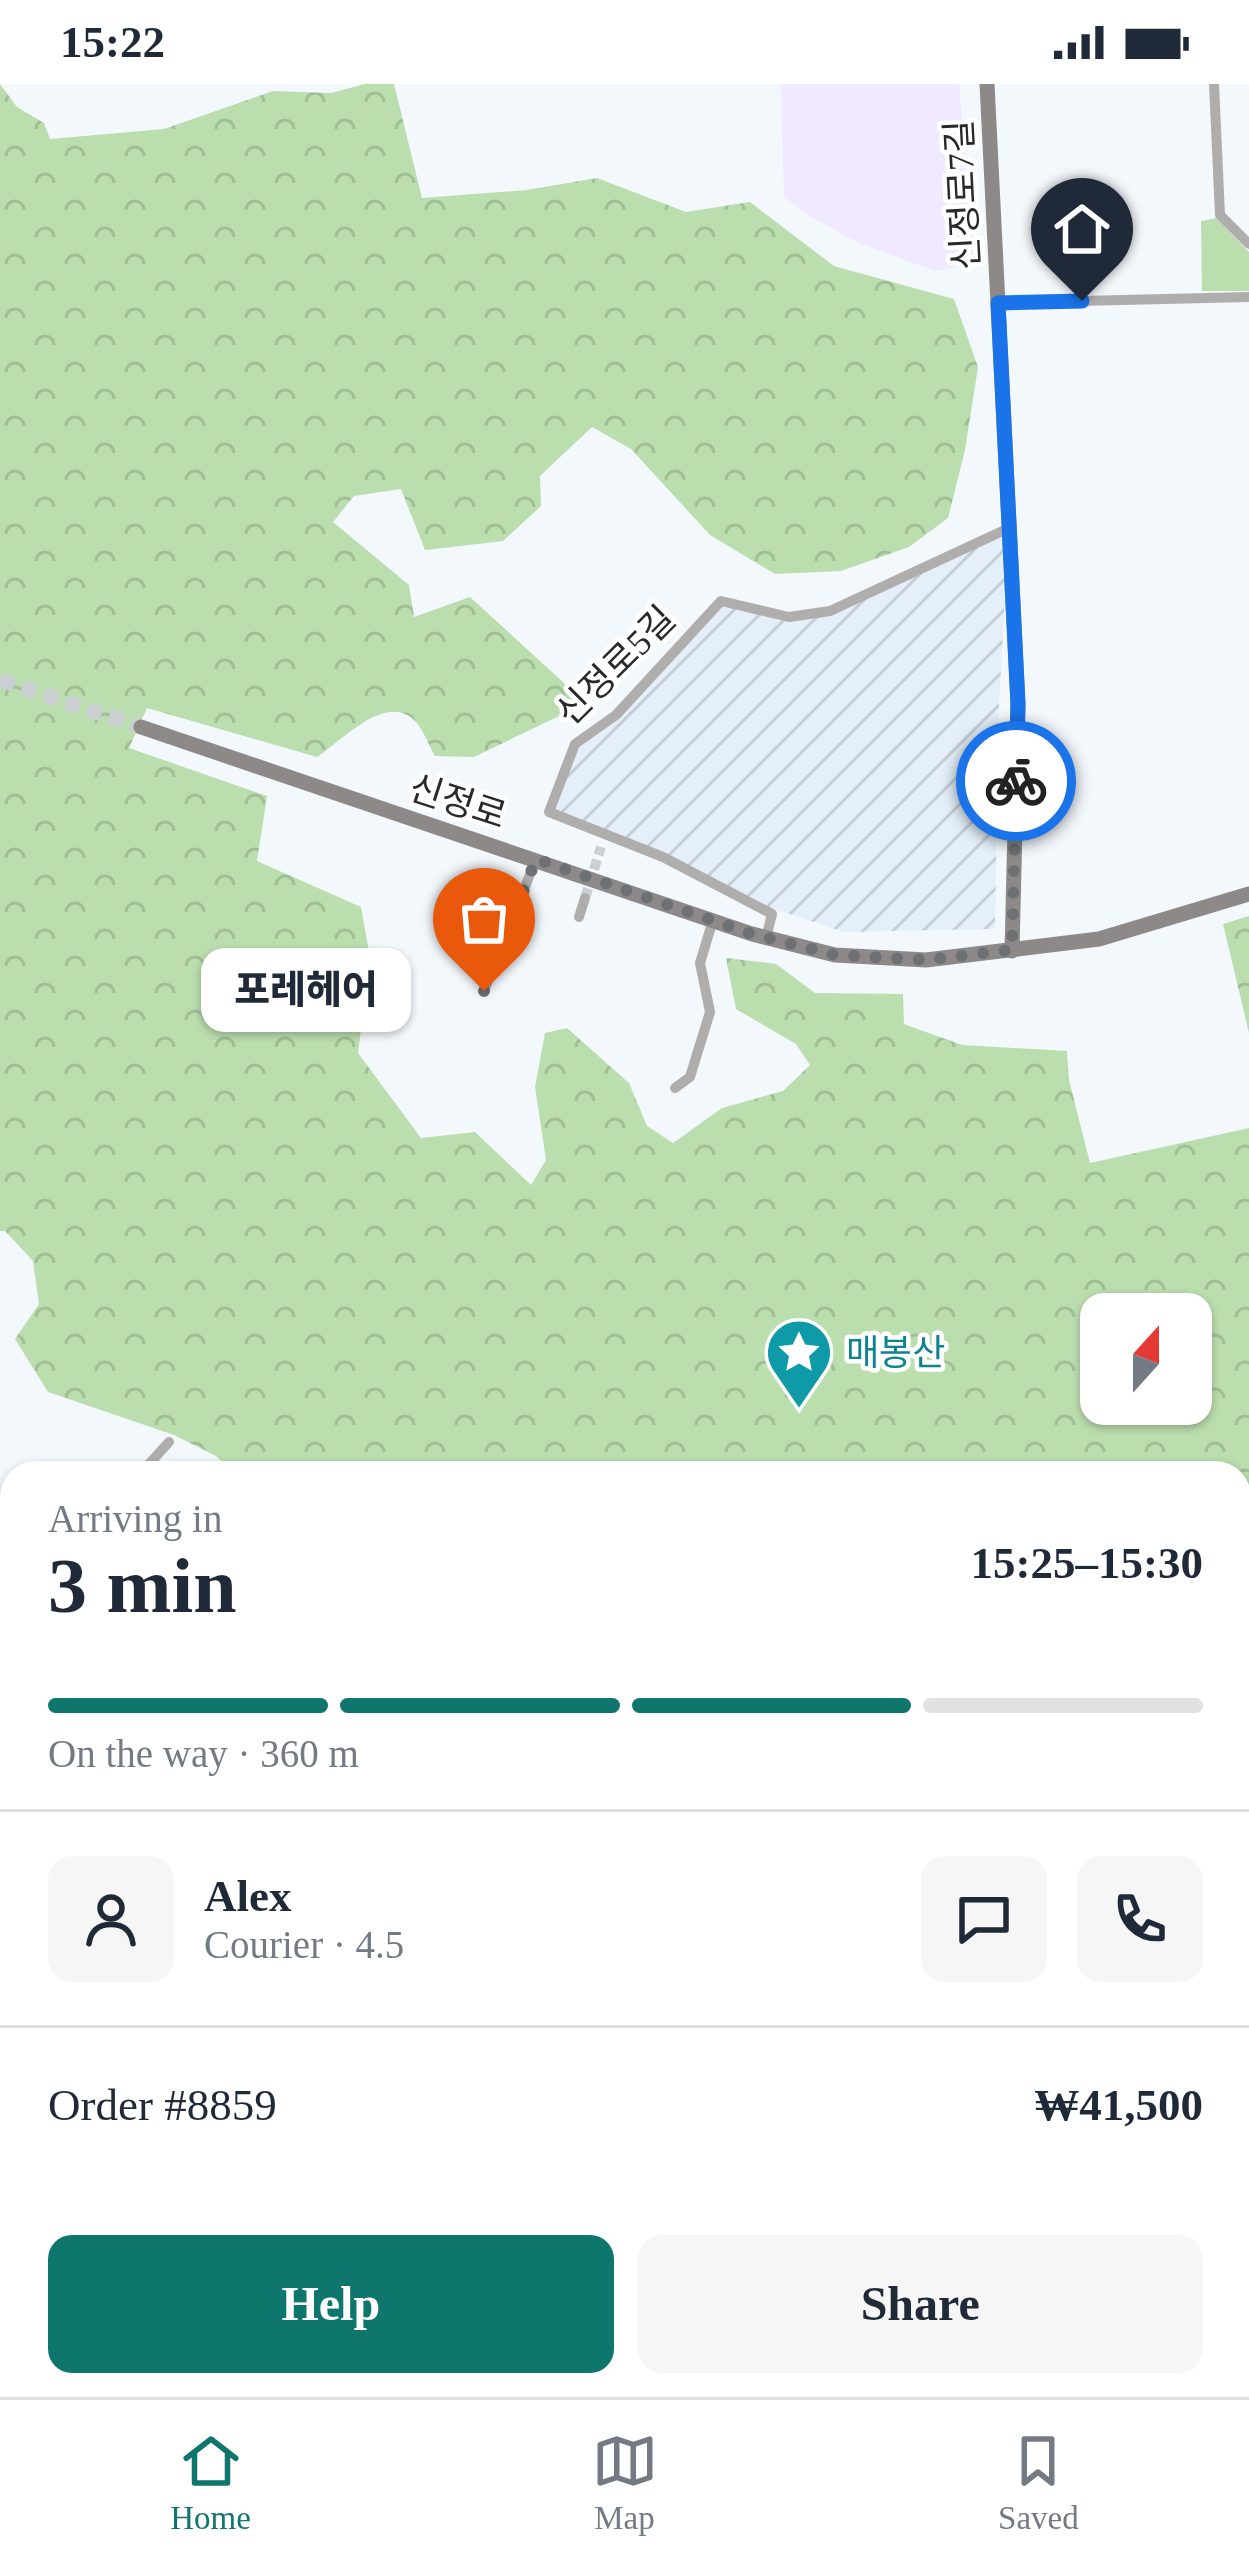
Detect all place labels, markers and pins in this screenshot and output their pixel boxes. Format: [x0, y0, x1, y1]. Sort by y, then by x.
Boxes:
pin [1031, 178, 1133, 301]
pin [433, 868, 535, 991]
callout: 포레헤어 [202, 949, 412, 1033]
place icon: 매봉산 [764, 1317, 834, 1411]
place label: 매봉산 [846, 1333, 945, 1373]

